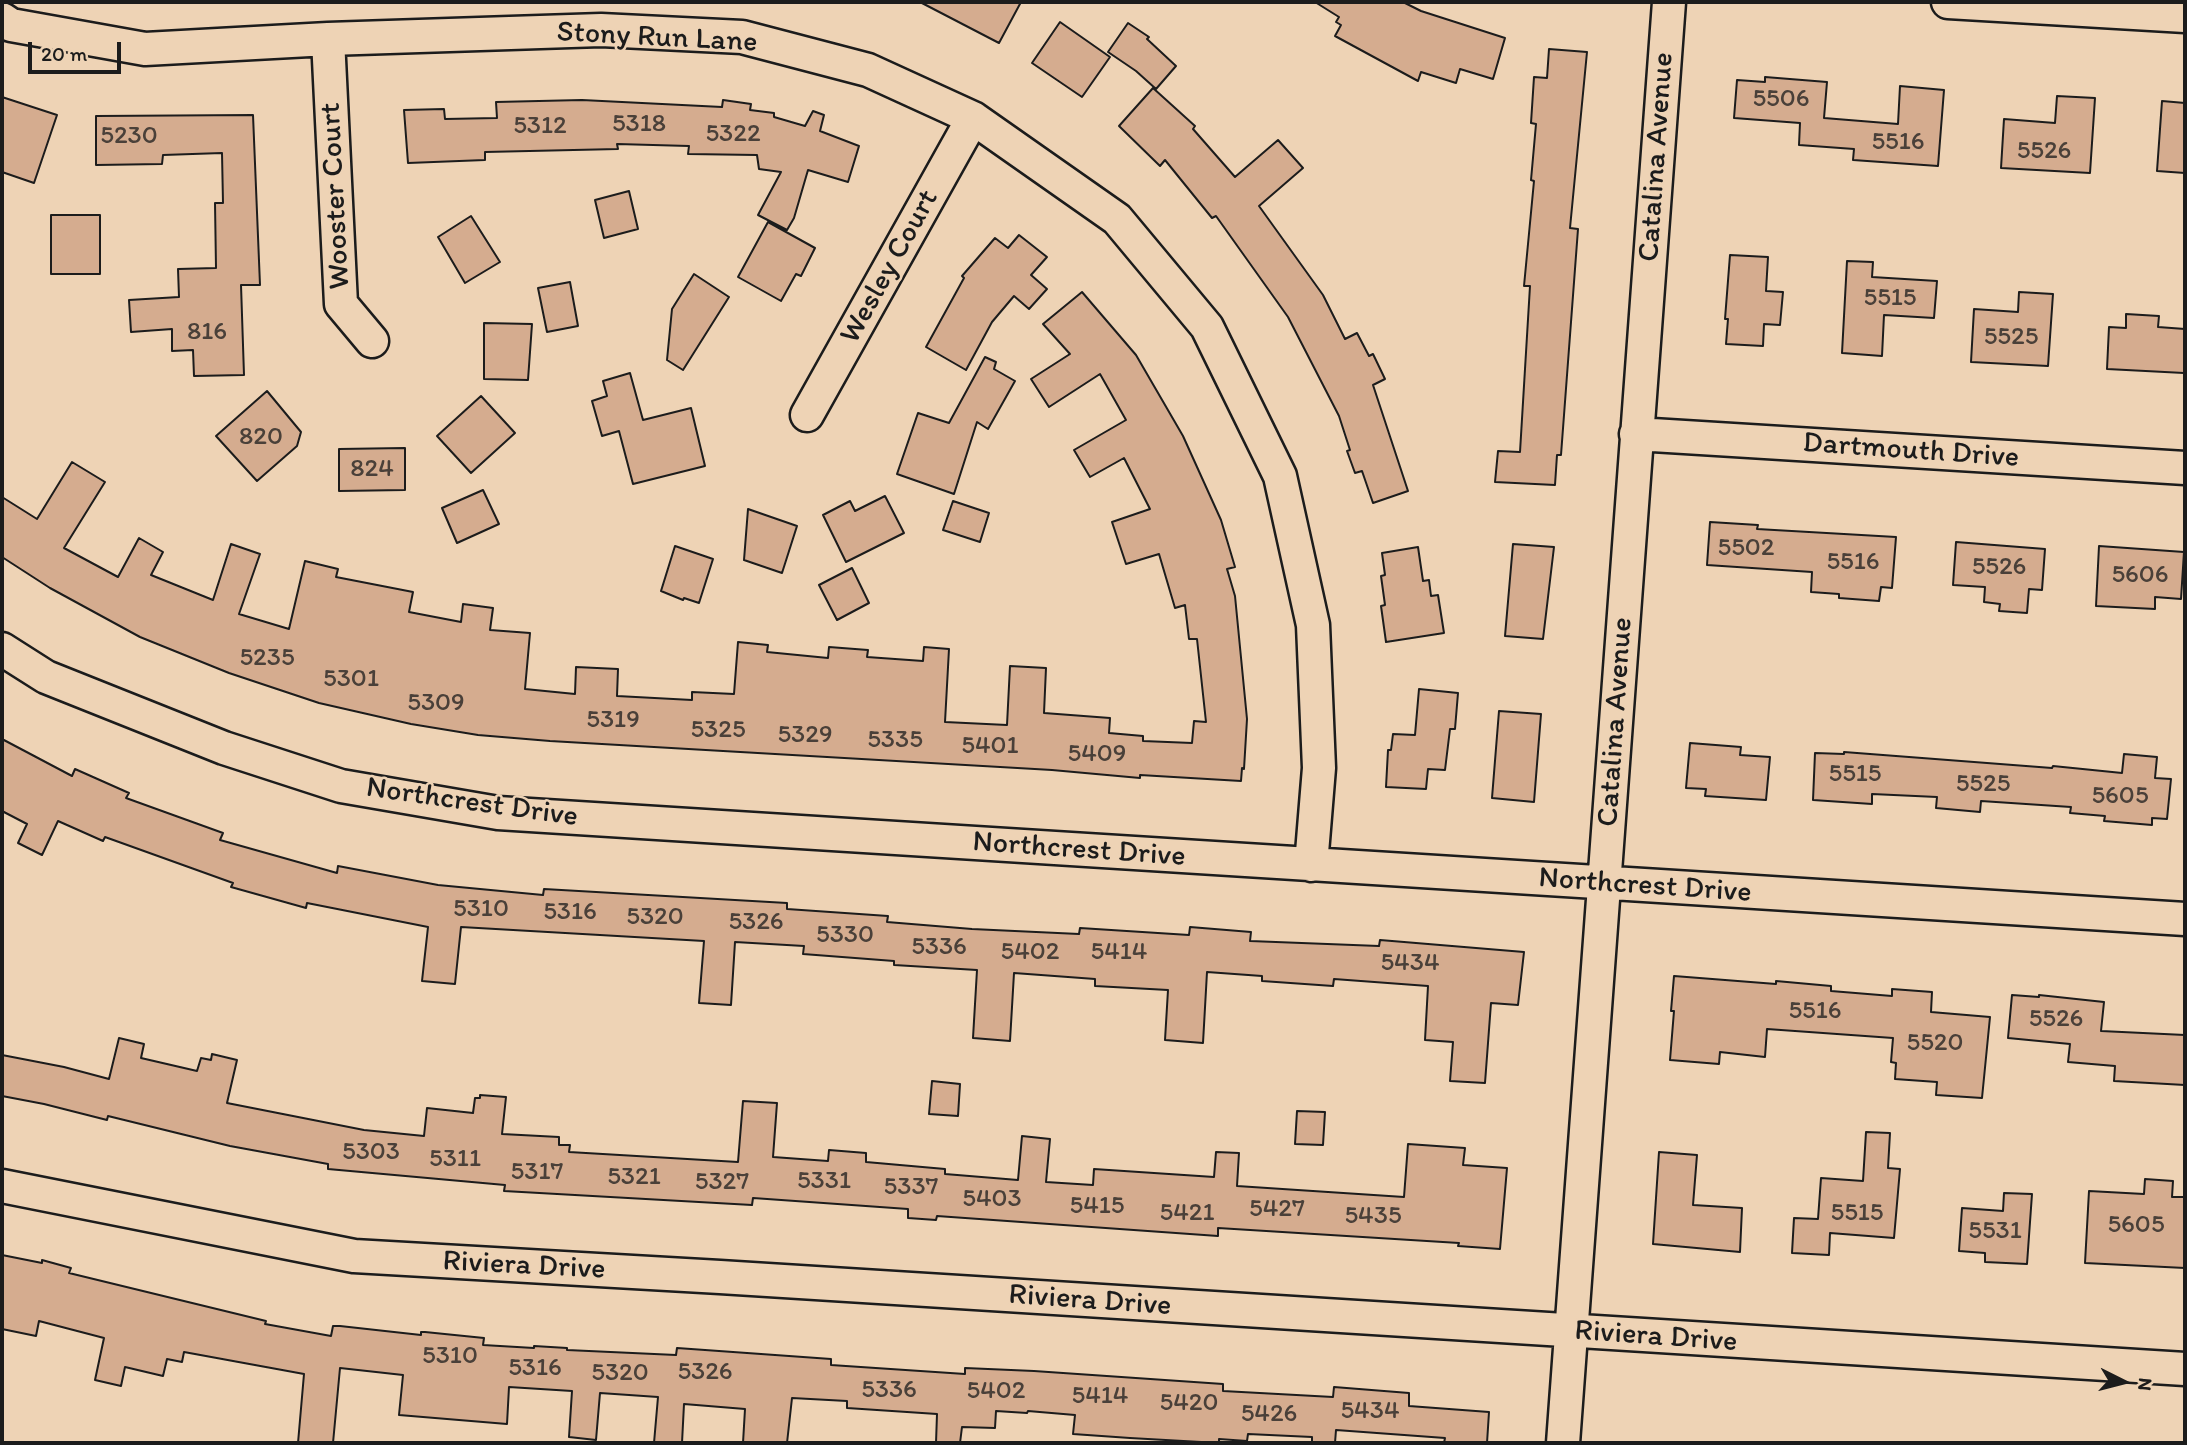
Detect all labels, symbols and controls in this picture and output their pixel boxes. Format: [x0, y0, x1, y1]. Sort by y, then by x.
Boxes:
street label: Stony Run Lane [556, 15, 758, 61]
scale bar [32, 28, 124, 72]
text: 20 m [41, 41, 87, 66]
street label: Catalina Avenue [1632, 51, 1682, 263]
house number: 5506 [1752, 83, 1810, 115]
street label: Wooster Court [313, 102, 359, 290]
house number: 5318 [612, 108, 666, 140]
house number: 5312 [513, 110, 567, 142]
house number: 5322 [705, 118, 761, 150]
house number: 5230 [100, 120, 158, 152]
house number: 5516 [1871, 126, 1925, 158]
house number: 5526 [2017, 135, 2071, 167]
street label: Wesley Court [833, 184, 947, 350]
house number: 5515 [1863, 282, 1917, 314]
house number: 816 [187, 316, 227, 348]
house number: 5525 [1984, 321, 2038, 353]
house number: 820 [239, 421, 283, 453]
street label: Dartmouth Drive [1802, 425, 2020, 477]
house number: 824 [350, 453, 394, 485]
house number: 5502 [1718, 532, 1774, 564]
house number: 5516 [1826, 546, 1880, 578]
house number: 5526 [1972, 551, 2026, 583]
house number: 5606 [2111, 559, 2169, 591]
street label: Catalina Avenue [1591, 616, 1641, 828]
house number: 5235 [239, 642, 295, 674]
house number: 5301 [323, 663, 379, 695]
house number: 5309 [407, 687, 465, 719]
house number: 5319 [586, 704, 640, 736]
house number: 5325 [690, 714, 746, 746]
house number: 5329 [777, 719, 833, 751]
house number: 5335 [867, 724, 923, 756]
house number: 5401 [961, 730, 1019, 762]
house number: 5409 [1068, 738, 1126, 770]
house number: 5515 [1828, 758, 1882, 790]
house number: 5525 [1956, 768, 2010, 800]
street label: Northcrest Drive [364, 770, 580, 836]
house number: 5605 [2091, 780, 2149, 812]
street label: Northcrest Drive [971, 825, 1187, 875]
street label: Northcrest Drive [1537, 861, 1753, 911]
house number: 5310 [453, 893, 509, 925]
house number: 5316 [543, 896, 597, 928]
house number: 5320 [626, 901, 684, 933]
house number: 5326 [728, 906, 784, 938]
house number: 5330 [816, 919, 874, 951]
house number: 5336 [911, 931, 967, 963]
house number: 5402 [1001, 936, 1059, 968]
house number: 5414 [1091, 936, 1147, 968]
house number: 5434 [1380, 947, 1440, 979]
house number: 5516 [1788, 995, 1842, 1027]
house number: 5526 [2029, 1003, 2083, 1035]
house number: 5520 [1907, 1027, 1963, 1059]
house number: 5303 [342, 1136, 400, 1168]
house number: 5311 [429, 1143, 481, 1175]
house number: 5317 [511, 1156, 563, 1188]
house number: 5321 [607, 1161, 661, 1193]
house number: 5331 [797, 1165, 851, 1197]
house number: 5327 [695, 1166, 749, 1198]
house number: 5337 [884, 1171, 938, 1203]
house number: 5403 [962, 1183, 1022, 1215]
house number: 5415 [1070, 1190, 1124, 1222]
house number: 5427 [1249, 1193, 1305, 1225]
house number: 5421 [1159, 1197, 1215, 1229]
house number: 5515 [1830, 1197, 1884, 1229]
house number: 5435 [1344, 1200, 1402, 1232]
house number: 5605 [2107, 1209, 2165, 1241]
house number: 5531 [1968, 1215, 2022, 1247]
street label: Riviera Drive [442, 1244, 606, 1288]
street label: Riviera Drive [1007, 1277, 1173, 1325]
street label: Riviera Drive [1573, 1313, 1739, 1361]
house number: 5310 [422, 1340, 478, 1372]
north arrow [2089, 1347, 2159, 1417]
house number: 5316 [508, 1352, 562, 1384]
house number: 5326 [677, 1356, 733, 1388]
house number: 5320 [591, 1357, 649, 1389]
house number: 5336 [861, 1374, 917, 1406]
house number: 5402 [967, 1375, 1025, 1407]
text: N [2133, 1377, 2157, 1392]
house number: 5414 [1072, 1380, 1128, 1412]
house number: 5420 [1160, 1387, 1218, 1419]
house number: 5434 [1340, 1395, 1400, 1427]
house number: 5426 [1241, 1398, 1297, 1430]

